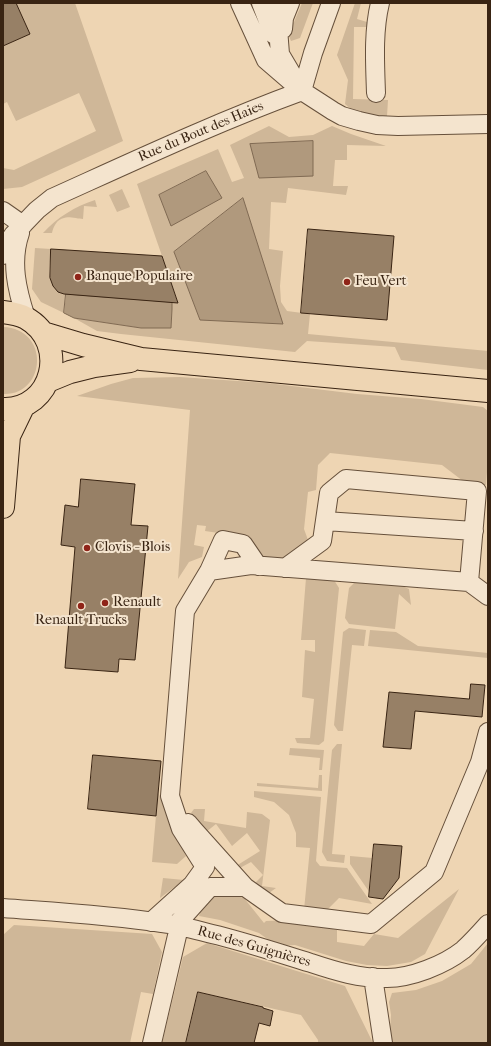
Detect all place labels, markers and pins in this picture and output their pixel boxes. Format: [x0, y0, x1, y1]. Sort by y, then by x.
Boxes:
place label: Banque Populaire [86, 269, 193, 285]
marker: Banque Populaire [73, 272, 83, 282]
place label: Feu Vert [355, 274, 407, 290]
marker: Feu Vert [342, 277, 352, 287]
place label: Clovis - Blois [95, 540, 170, 556]
marker: Clovis - Blois [82, 543, 92, 553]
place label: Renault [113, 595, 161, 611]
marker: Renault [100, 598, 110, 608]
marker: Renault Trucks [76, 601, 86, 611]
place label: Renault Trucks [35, 613, 127, 629]

